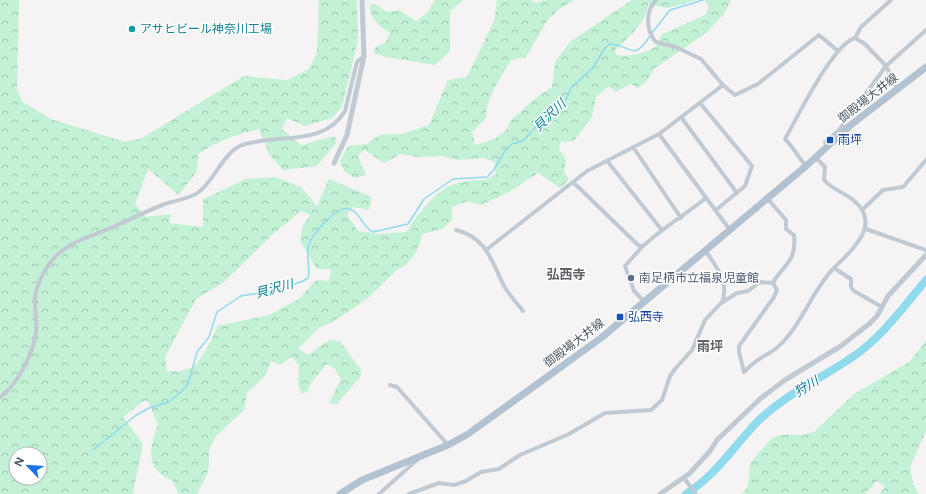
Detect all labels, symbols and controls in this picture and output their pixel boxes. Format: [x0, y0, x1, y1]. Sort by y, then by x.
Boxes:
place label: アサヒビール神奈川工場 [140, 22, 272, 36]
marker: アサヒビール神奈川工場 [127, 24, 137, 34]
street label: 御殿場大井線 [835, 70, 901, 126]
water label: 貝沢川 [530, 95, 570, 134]
place label: 雨坪 [838, 133, 862, 147]
marker: 雨坪 [825, 135, 835, 145]
district label: 弘西寺 [546, 267, 586, 282]
place label: 南足柄市立福泉児童館 [639, 271, 759, 285]
marker: 南足柄市立福泉児童館 [626, 273, 636, 283]
water label: 貝沢川 [253, 276, 297, 301]
place label: 弘西寺 [628, 310, 664, 324]
marker: 弘西寺 [615, 312, 625, 322]
street label: 御殿場大井線 [541, 316, 607, 370]
district label: 雨坪 [697, 339, 723, 354]
water label: 狩川 [791, 372, 823, 400]
north arrow [8, 446, 48, 486]
text: N [12, 455, 27, 469]

